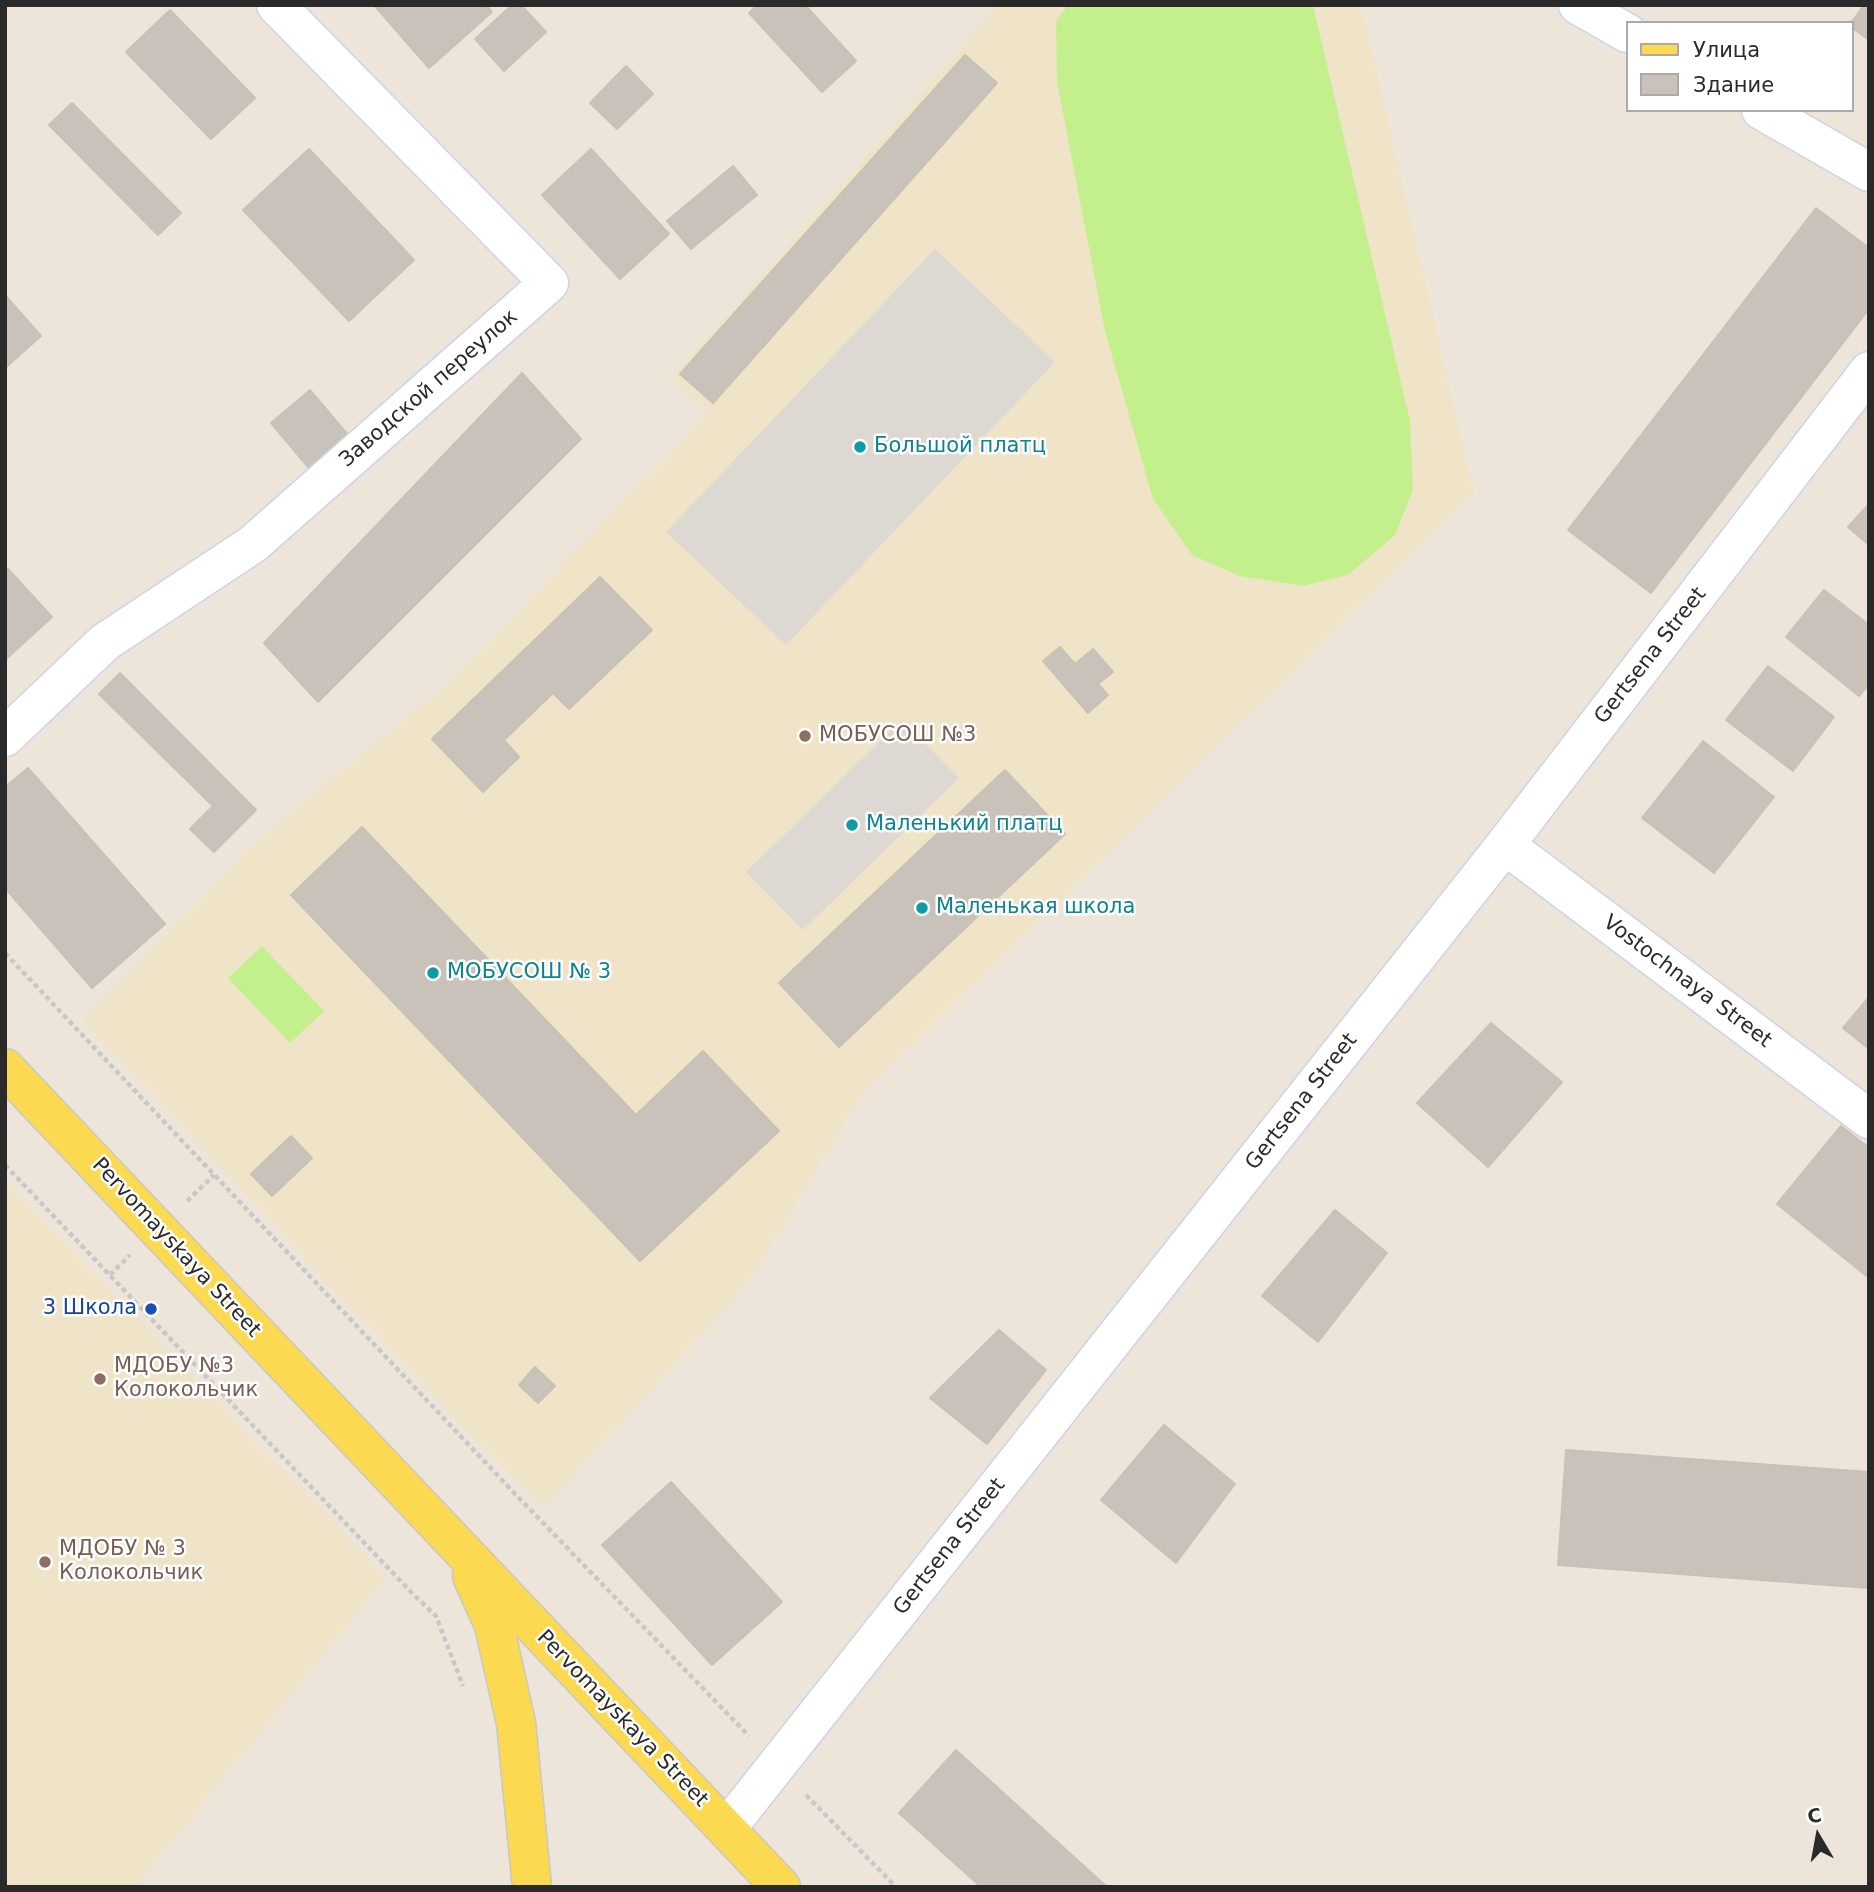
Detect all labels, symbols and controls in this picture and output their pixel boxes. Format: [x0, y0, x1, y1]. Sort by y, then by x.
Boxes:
legend [1626, 21, 1853, 112]
text: Улица [1693, 38, 1760, 62]
text: Здание [1693, 73, 1774, 97]
street label: Заводской переулок [335, 305, 523, 473]
place label: Большой платц [874, 434, 1046, 460]
marker: Большой платц [852, 439, 868, 455]
street label: Gertsena Street [1590, 583, 1712, 729]
place label: МОБУСОШ №3 [819, 723, 976, 749]
marker: МОБУСОШ №3 [797, 728, 813, 744]
place label: Маленький платц [866, 812, 1063, 838]
marker: Маленький платц [844, 817, 860, 833]
place label: Маленькая школа [936, 895, 1135, 921]
marker: Маленькая школа [914, 900, 930, 916]
street label: Vostochnaya Street [1598, 910, 1776, 1054]
place label: МОБУСОШ № 3 [447, 960, 611, 986]
marker: МОБУСОШ № 3 [425, 965, 441, 981]
street label: Gertsena Street [1241, 1029, 1363, 1175]
street label: Pervomayskaya Street [86, 1153, 266, 1343]
place label: 3 Школа [43, 1296, 137, 1322]
marker: 3 Школа [143, 1301, 159, 1317]
place label: МДОБУ №3 Колокольчик [114, 1354, 258, 1404]
marker: МДОБУ №3 Колокольчик [92, 1371, 108, 1387]
street label: Gertsena Street [889, 1474, 1011, 1620]
place label: МДОБУ № 3 Колокольчик [59, 1537, 203, 1587]
marker: МДОБУ № 3 Колокольчик [37, 1554, 53, 1570]
street label: Pervomayskaya Street [531, 1625, 713, 1813]
north arrow [1783, 1801, 1853, 1871]
text: С [1806, 1803, 1823, 1827]

